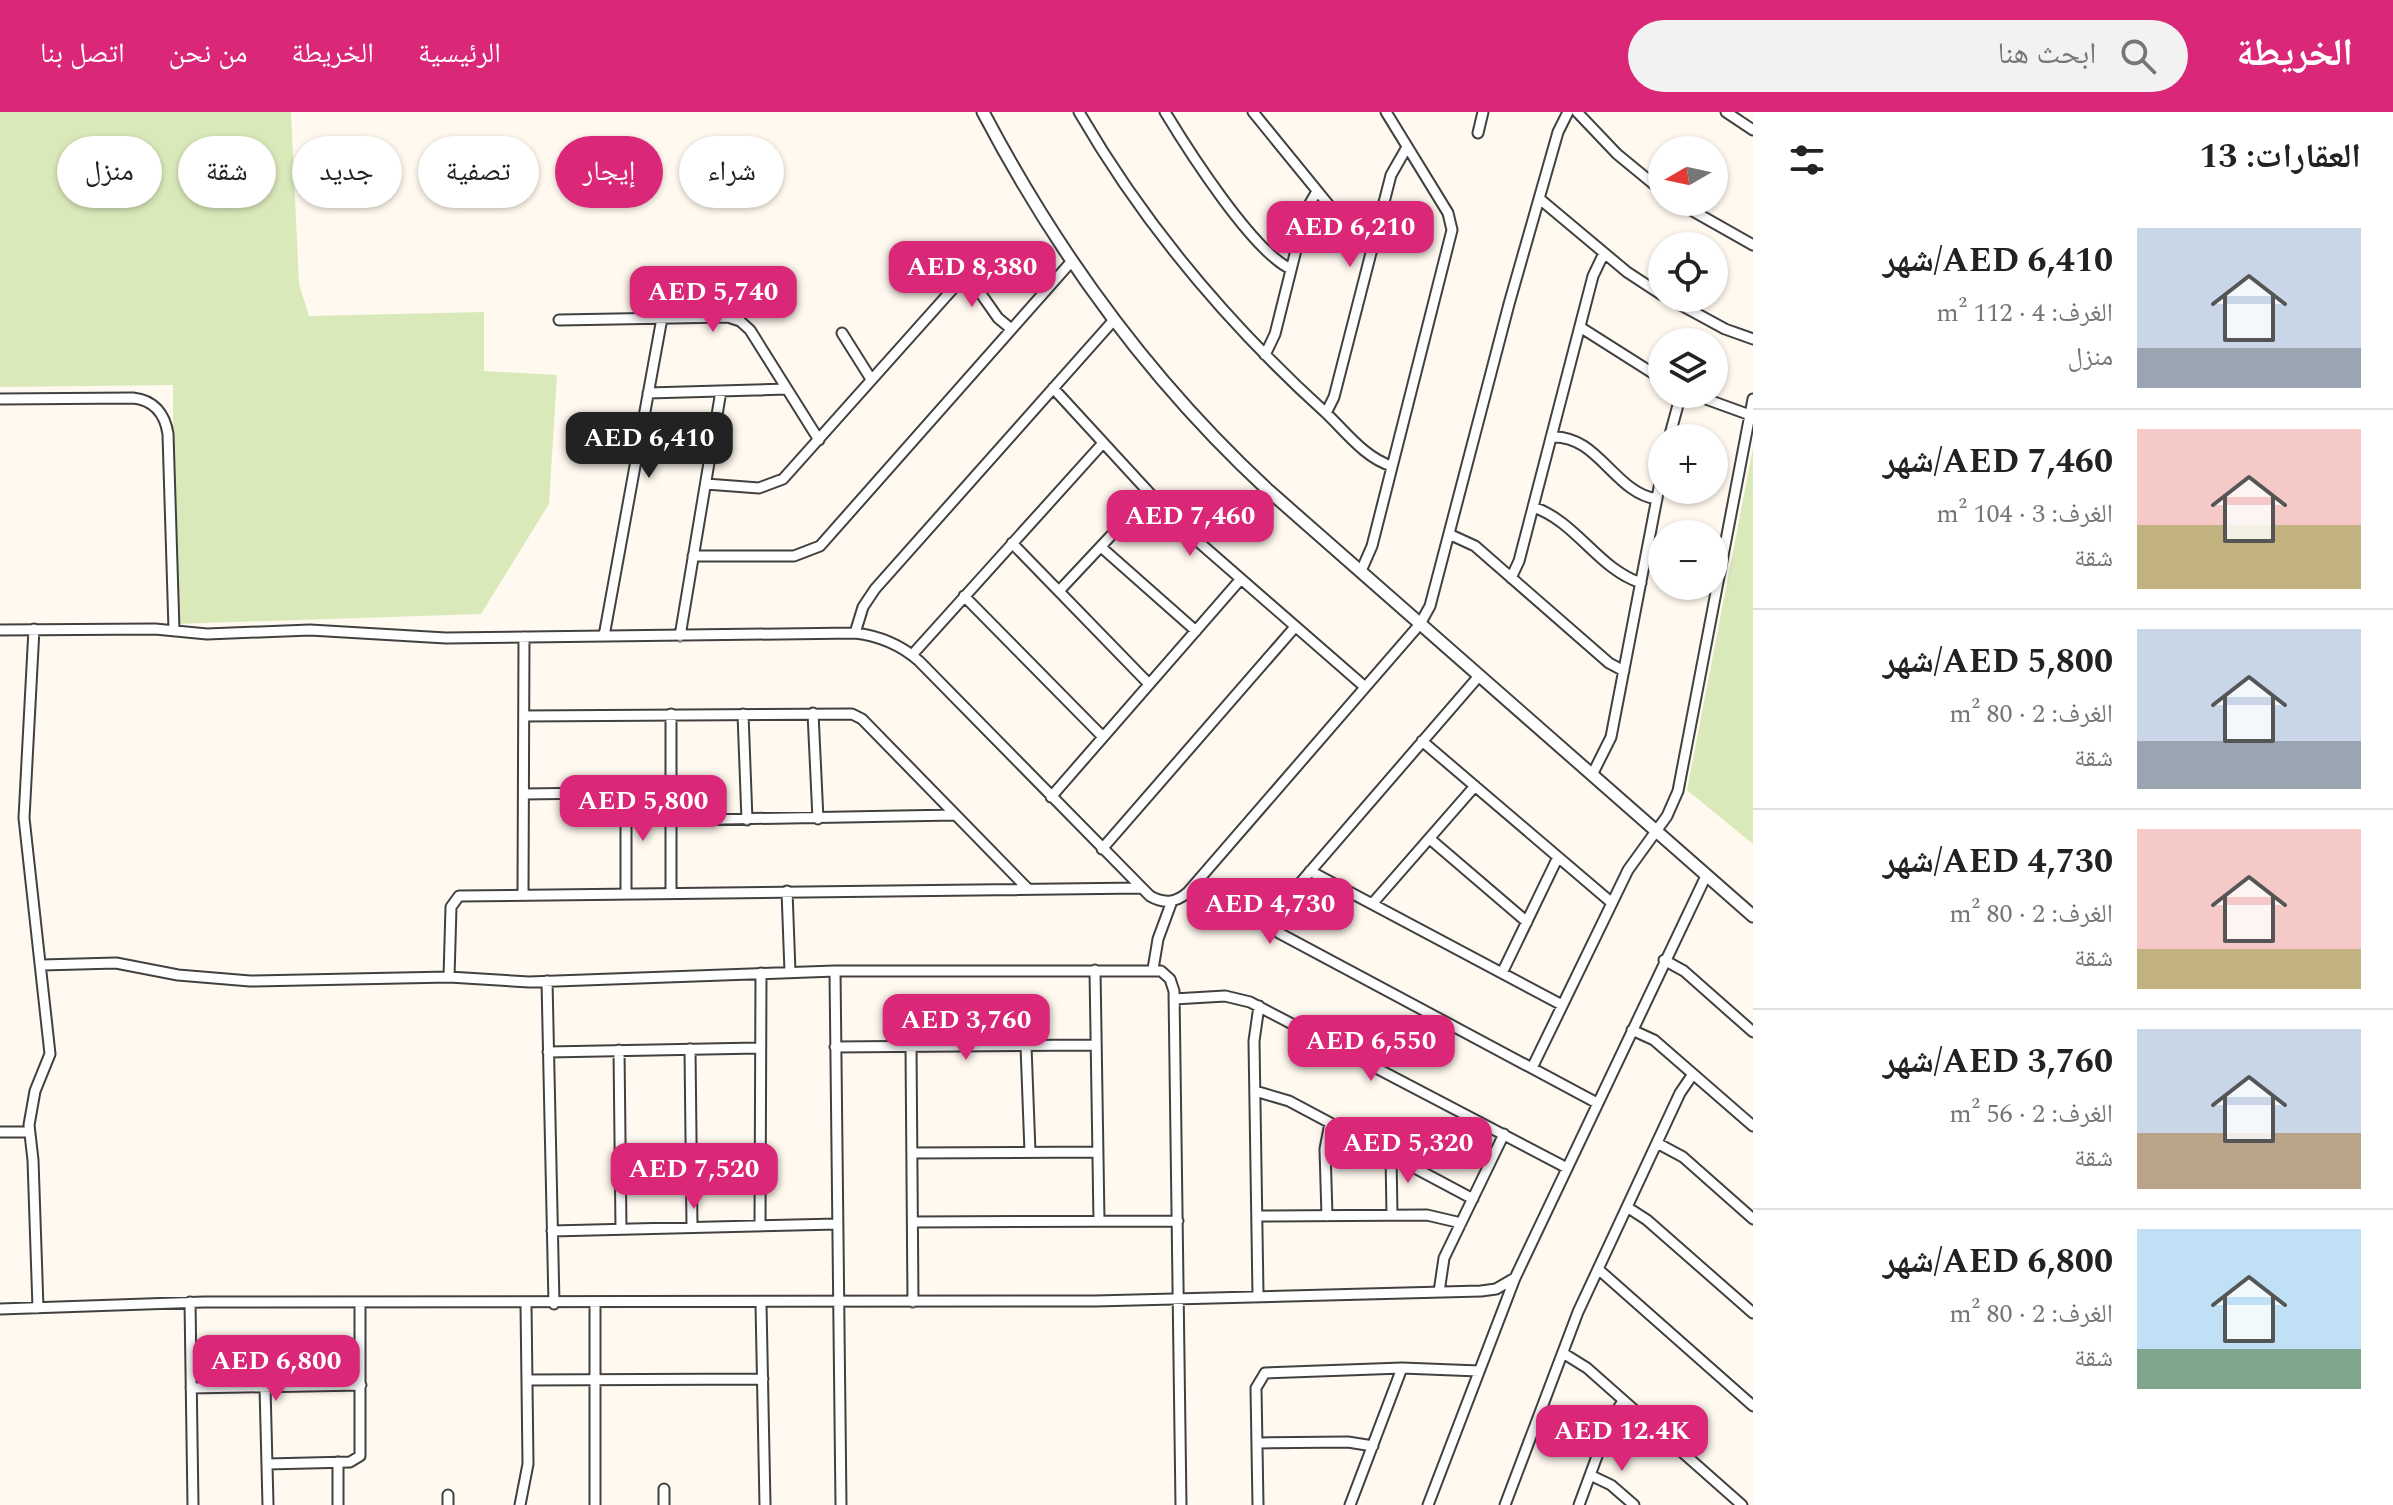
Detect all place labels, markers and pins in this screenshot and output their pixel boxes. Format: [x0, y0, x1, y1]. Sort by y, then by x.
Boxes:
pin: AED 6,210 [1258, 201, 1442, 269]
pin: AED 8,380 [880, 241, 1064, 309]
pin: AED 5,740 [621, 266, 805, 334]
pin: AED 6,410 [557, 412, 741, 480]
pin: AED 7,460 [1098, 490, 1282, 558]
pin: AED 5,800 [551, 775, 735, 843]
pin: AED 4,730 [1178, 878, 1362, 946]
pin: AED 3,760 [874, 994, 1058, 1062]
pin: AED 6,550 [1279, 1015, 1463, 1083]
pin: AED 5,320 [1316, 1117, 1500, 1185]
pin: AED 7,520 [602, 1143, 786, 1211]
pin: AED 6,800 [184, 1335, 368, 1403]
pin: AED 12.4K [1530, 1405, 1714, 1473]

